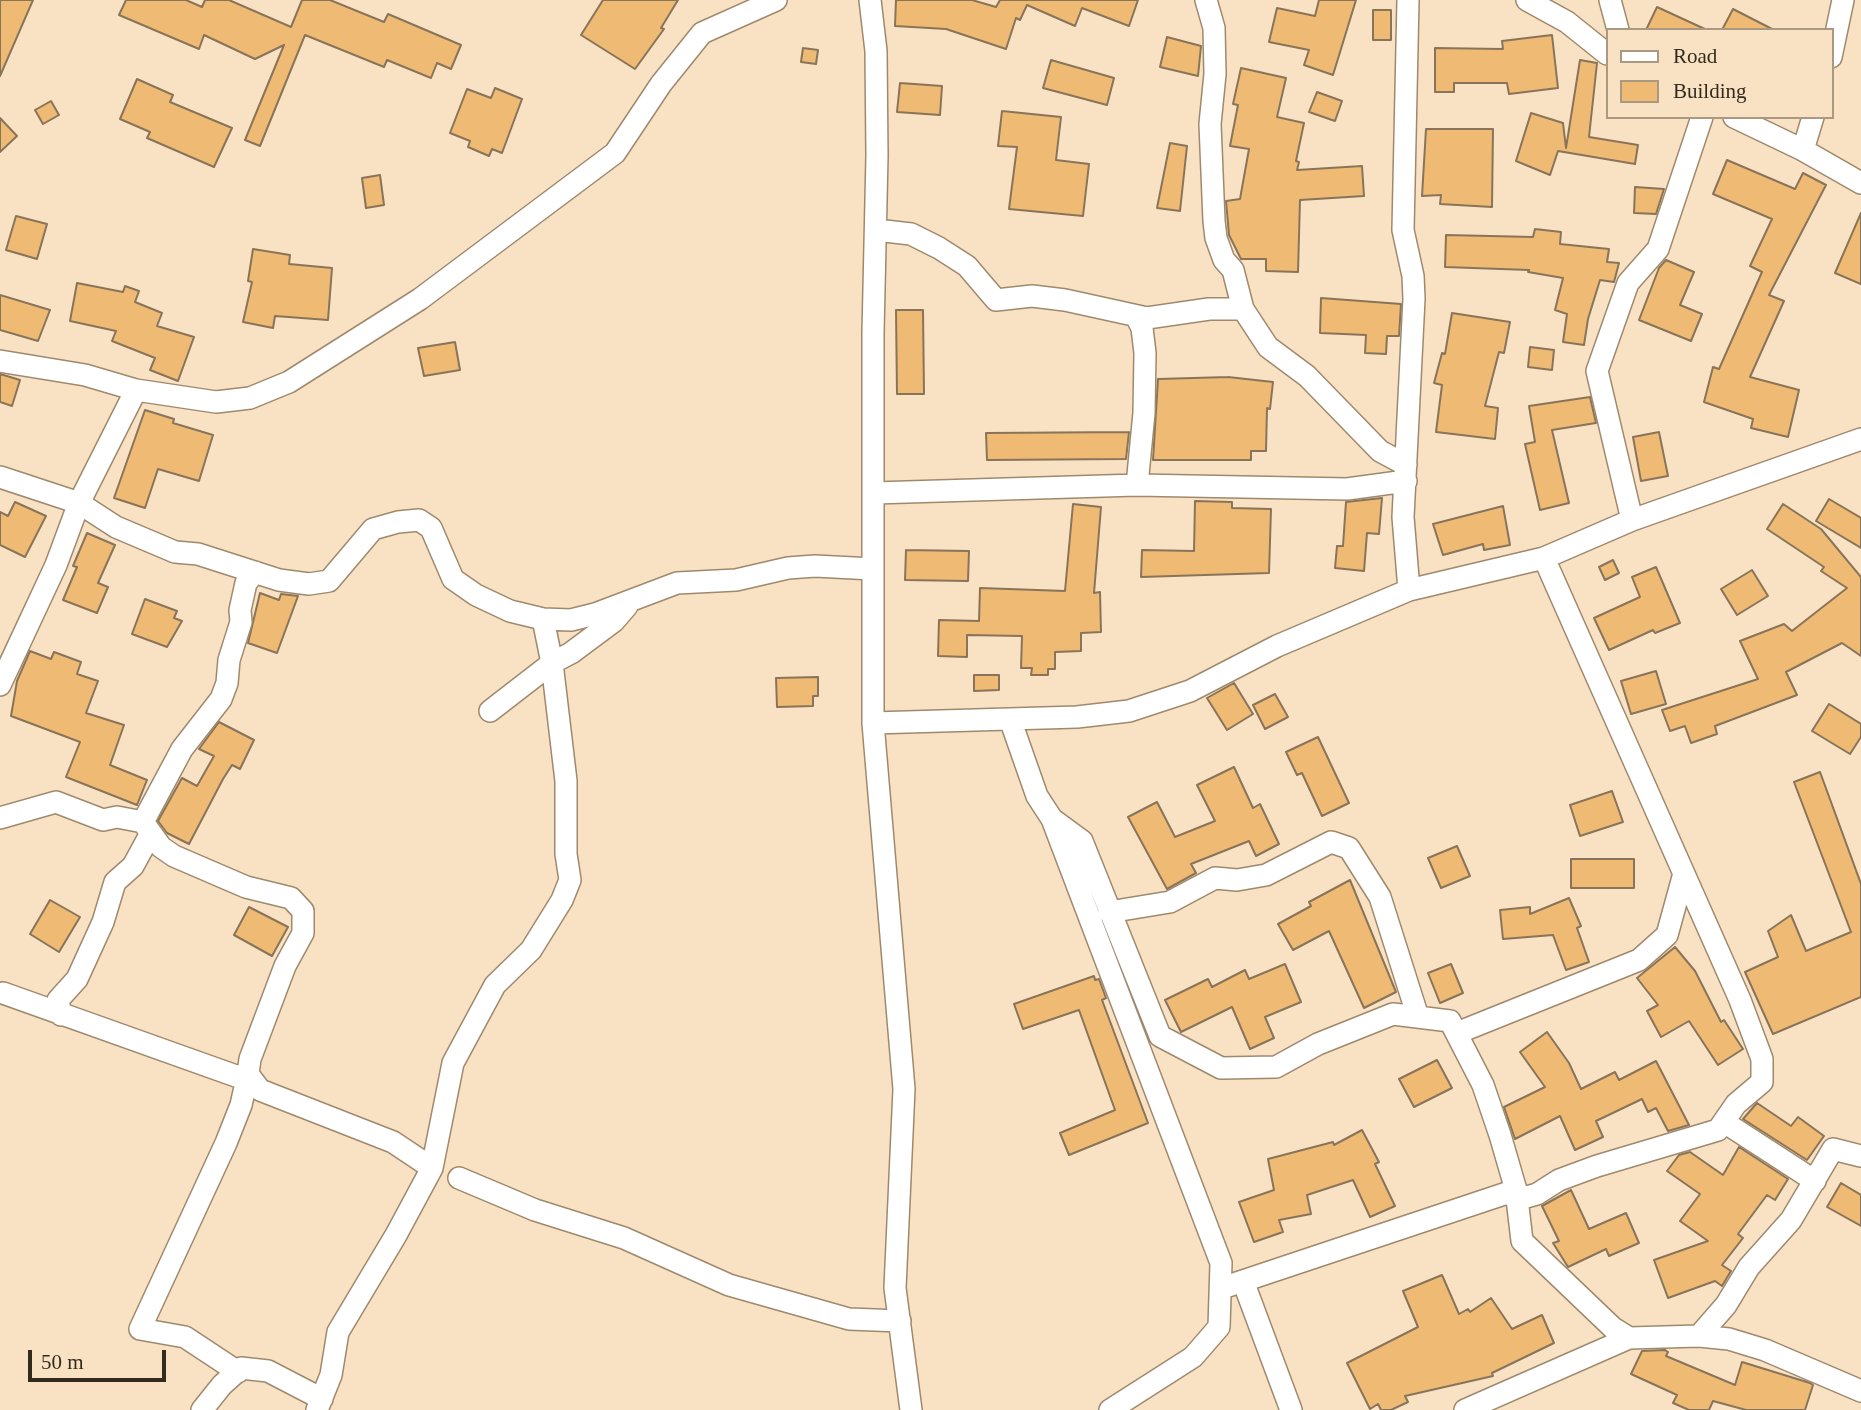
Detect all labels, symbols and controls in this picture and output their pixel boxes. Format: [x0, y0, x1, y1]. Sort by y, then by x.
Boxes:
legend [1605, 28, 1833, 119]
text: Road [1673, 44, 1717, 68]
text: Building [1673, 79, 1747, 103]
scale bar [32, 1336, 170, 1380]
text: 50 m [41, 1350, 84, 1374]

